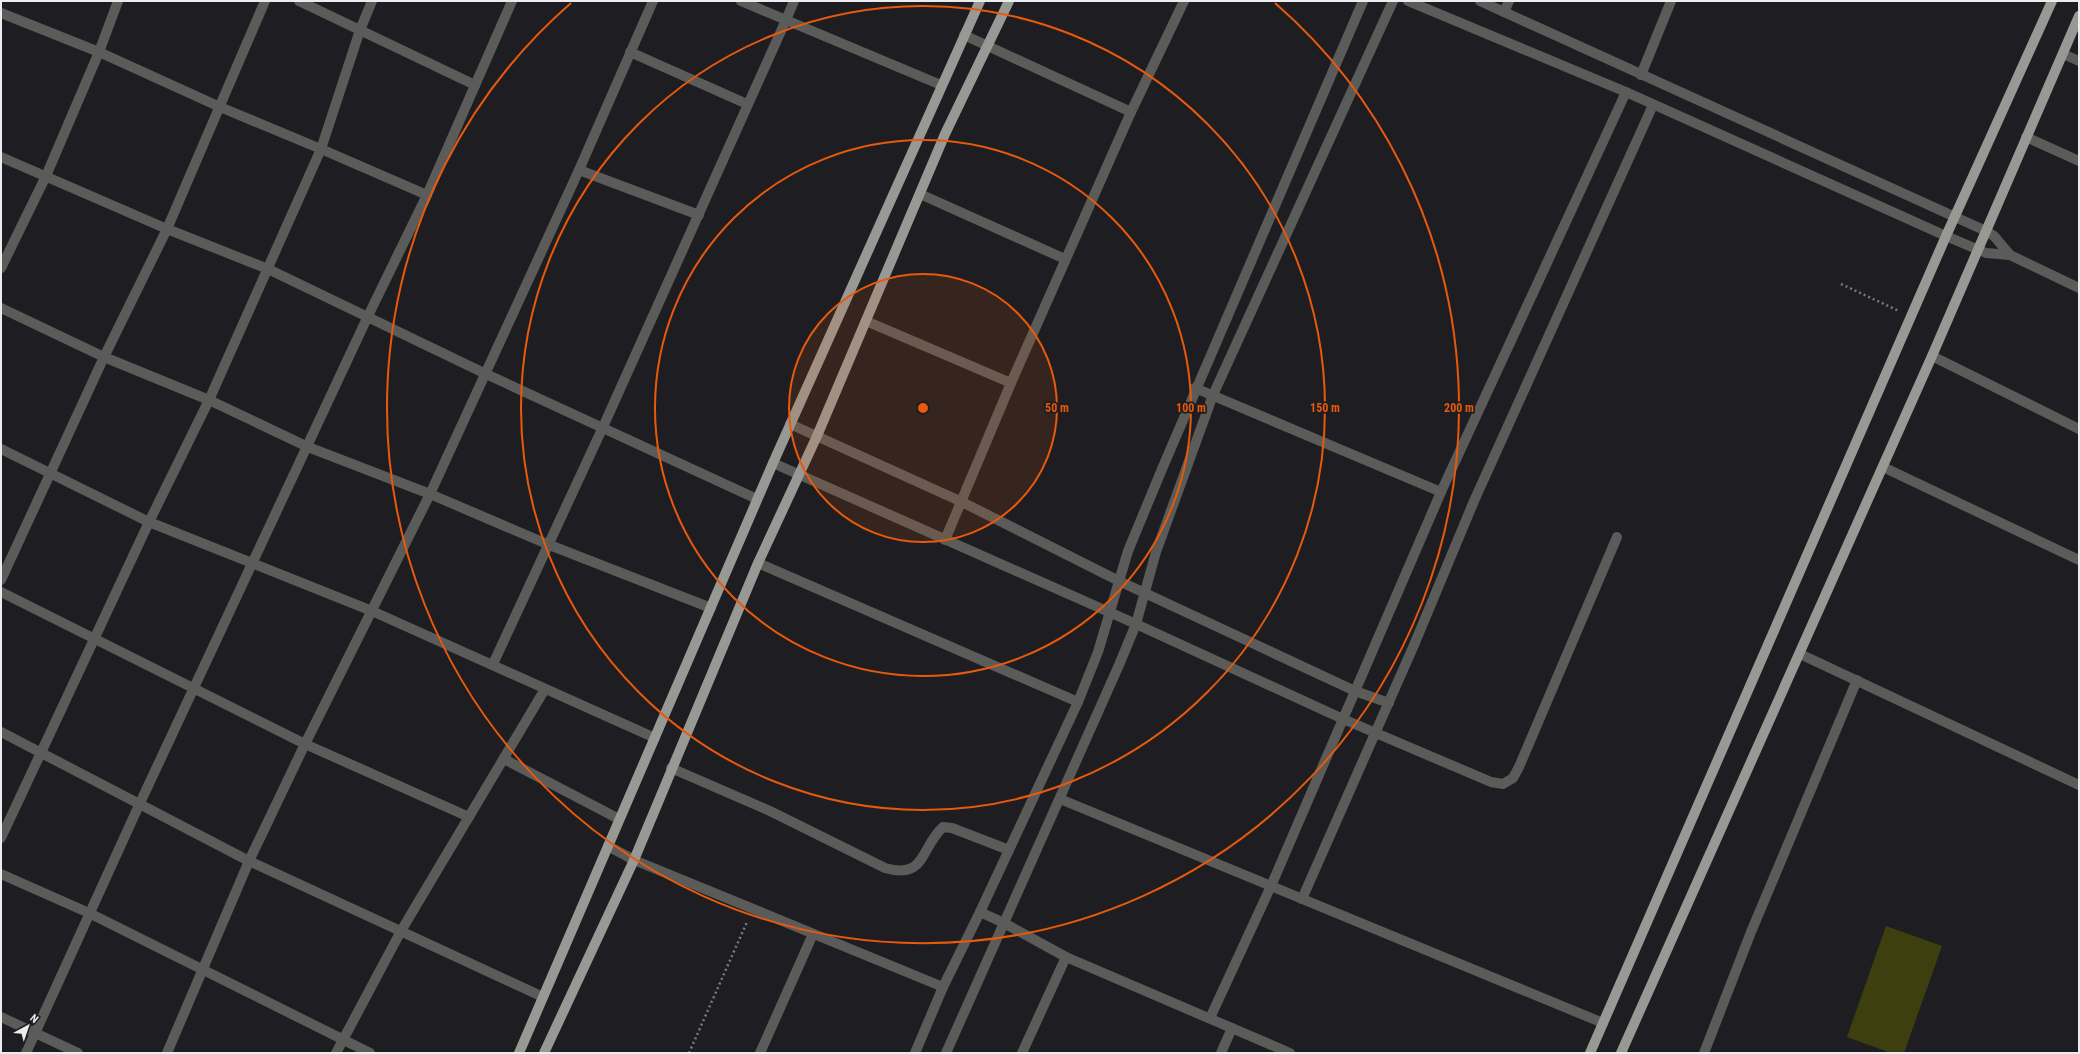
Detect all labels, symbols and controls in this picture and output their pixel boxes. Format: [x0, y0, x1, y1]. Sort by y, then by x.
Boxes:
centre of rings [916, 401, 930, 415]
text: 50 m [1045, 401, 1069, 415]
text: 100 m [1176, 401, 1206, 415]
text: 150 m [1310, 401, 1340, 415]
text: 200 m [1444, 401, 1474, 415]
north arrow [8, 1006, 48, 1046]
text: N [27, 1012, 41, 1026]

